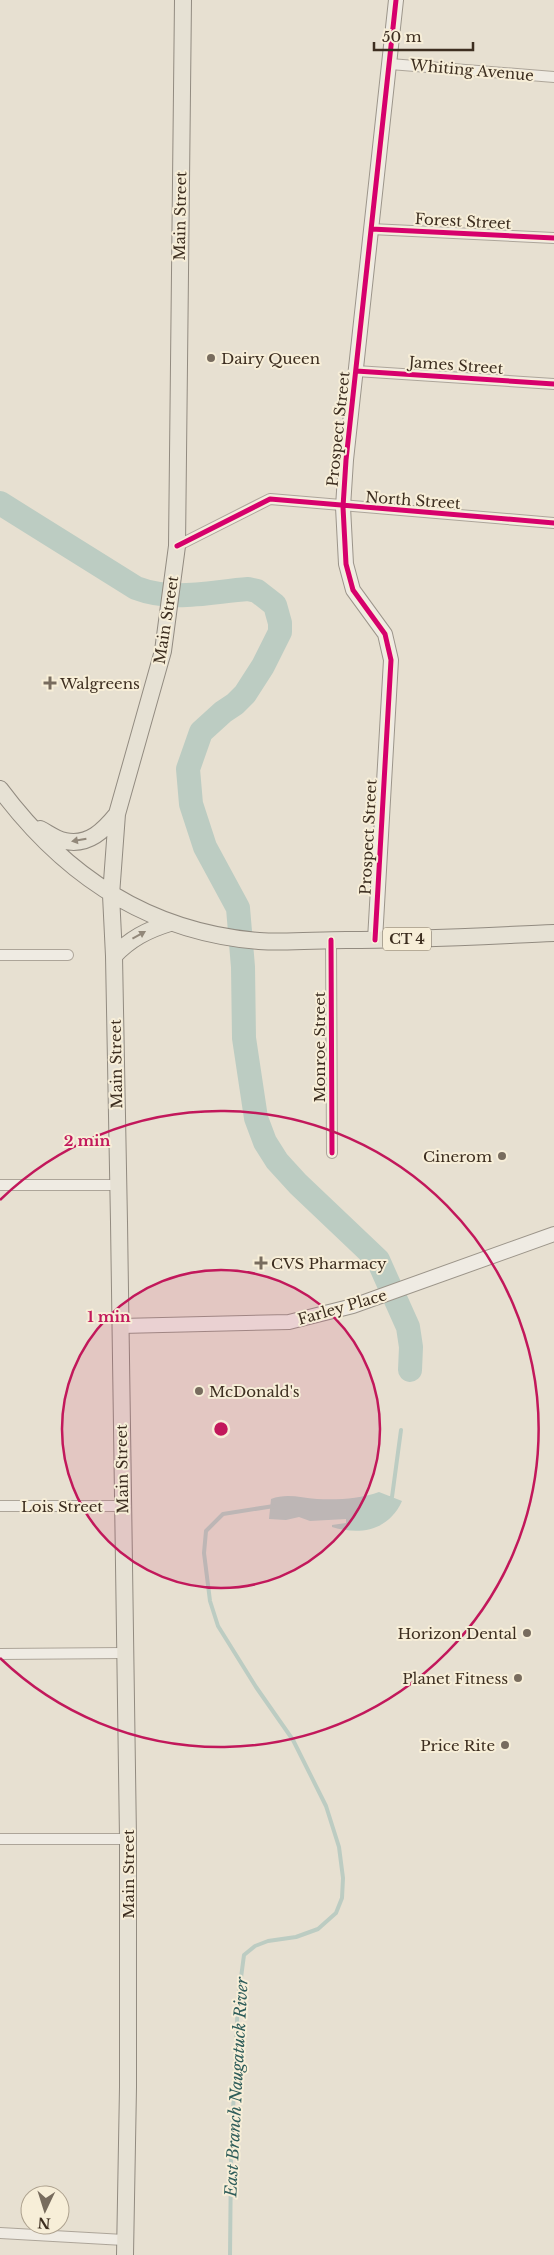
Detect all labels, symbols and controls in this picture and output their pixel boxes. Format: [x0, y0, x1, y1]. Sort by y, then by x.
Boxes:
scale bar [374, 20, 473, 52]
text: 50 m [382, 27, 422, 46]
street label: Whiting Avenue [408, 55, 535, 85]
street label: Main Street [170, 171, 190, 261]
street label: Forest Street [414, 209, 512, 233]
place label: Dairy Queen [221, 349, 320, 368]
marker: Dairy Queen [205, 352, 217, 364]
street label: James Street [406, 352, 504, 378]
street label: Prospect Street [322, 370, 354, 488]
street label: North Street [365, 487, 462, 513]
street label: Main Street [150, 574, 182, 666]
place label: Walgreens [59, 674, 140, 693]
marker: Walgreens [44, 677, 56, 689]
street label: Prospect Street [355, 778, 381, 895]
one-way arrow [70, 836, 86, 844]
road number: CT 4 [383, 928, 431, 951]
one-way arrow [133, 931, 146, 940]
street label: Monroe Street [310, 991, 329, 1102]
street label: Main Street [106, 1019, 126, 1109]
text: 2 min [64, 1131, 110, 1150]
place label: Cinerom [423, 1147, 492, 1166]
marker: Cinerom [496, 1150, 508, 1162]
place label: CVS Pharmacy [271, 1254, 387, 1273]
marker: CVS Pharmacy [255, 1257, 267, 1269]
street label: Farley Place [295, 1285, 389, 1329]
text: 1 min [87, 1307, 131, 1326]
place label: McDonald's [209, 1382, 300, 1401]
marker: McDonald's [193, 1385, 205, 1397]
centre of rings [212, 1420, 230, 1438]
street label: Main Street [112, 1424, 132, 1514]
street label: Lois Street [21, 1497, 103, 1516]
place label: Horizon Dental [398, 1624, 517, 1643]
marker: Horizon Dental [521, 1627, 533, 1639]
place label: Planet Fitness [402, 1669, 508, 1688]
marker: Planet Fitness [512, 1672, 524, 1684]
place label: Price Rite [420, 1736, 495, 1755]
marker: Price Rite [499, 1739, 511, 1751]
street label: Main Street [119, 1829, 138, 1919]
water label: East Branch Naugatuck River [220, 1976, 252, 2199]
north arrow [20, 2185, 70, 2235]
text: N [37, 2214, 51, 2232]

